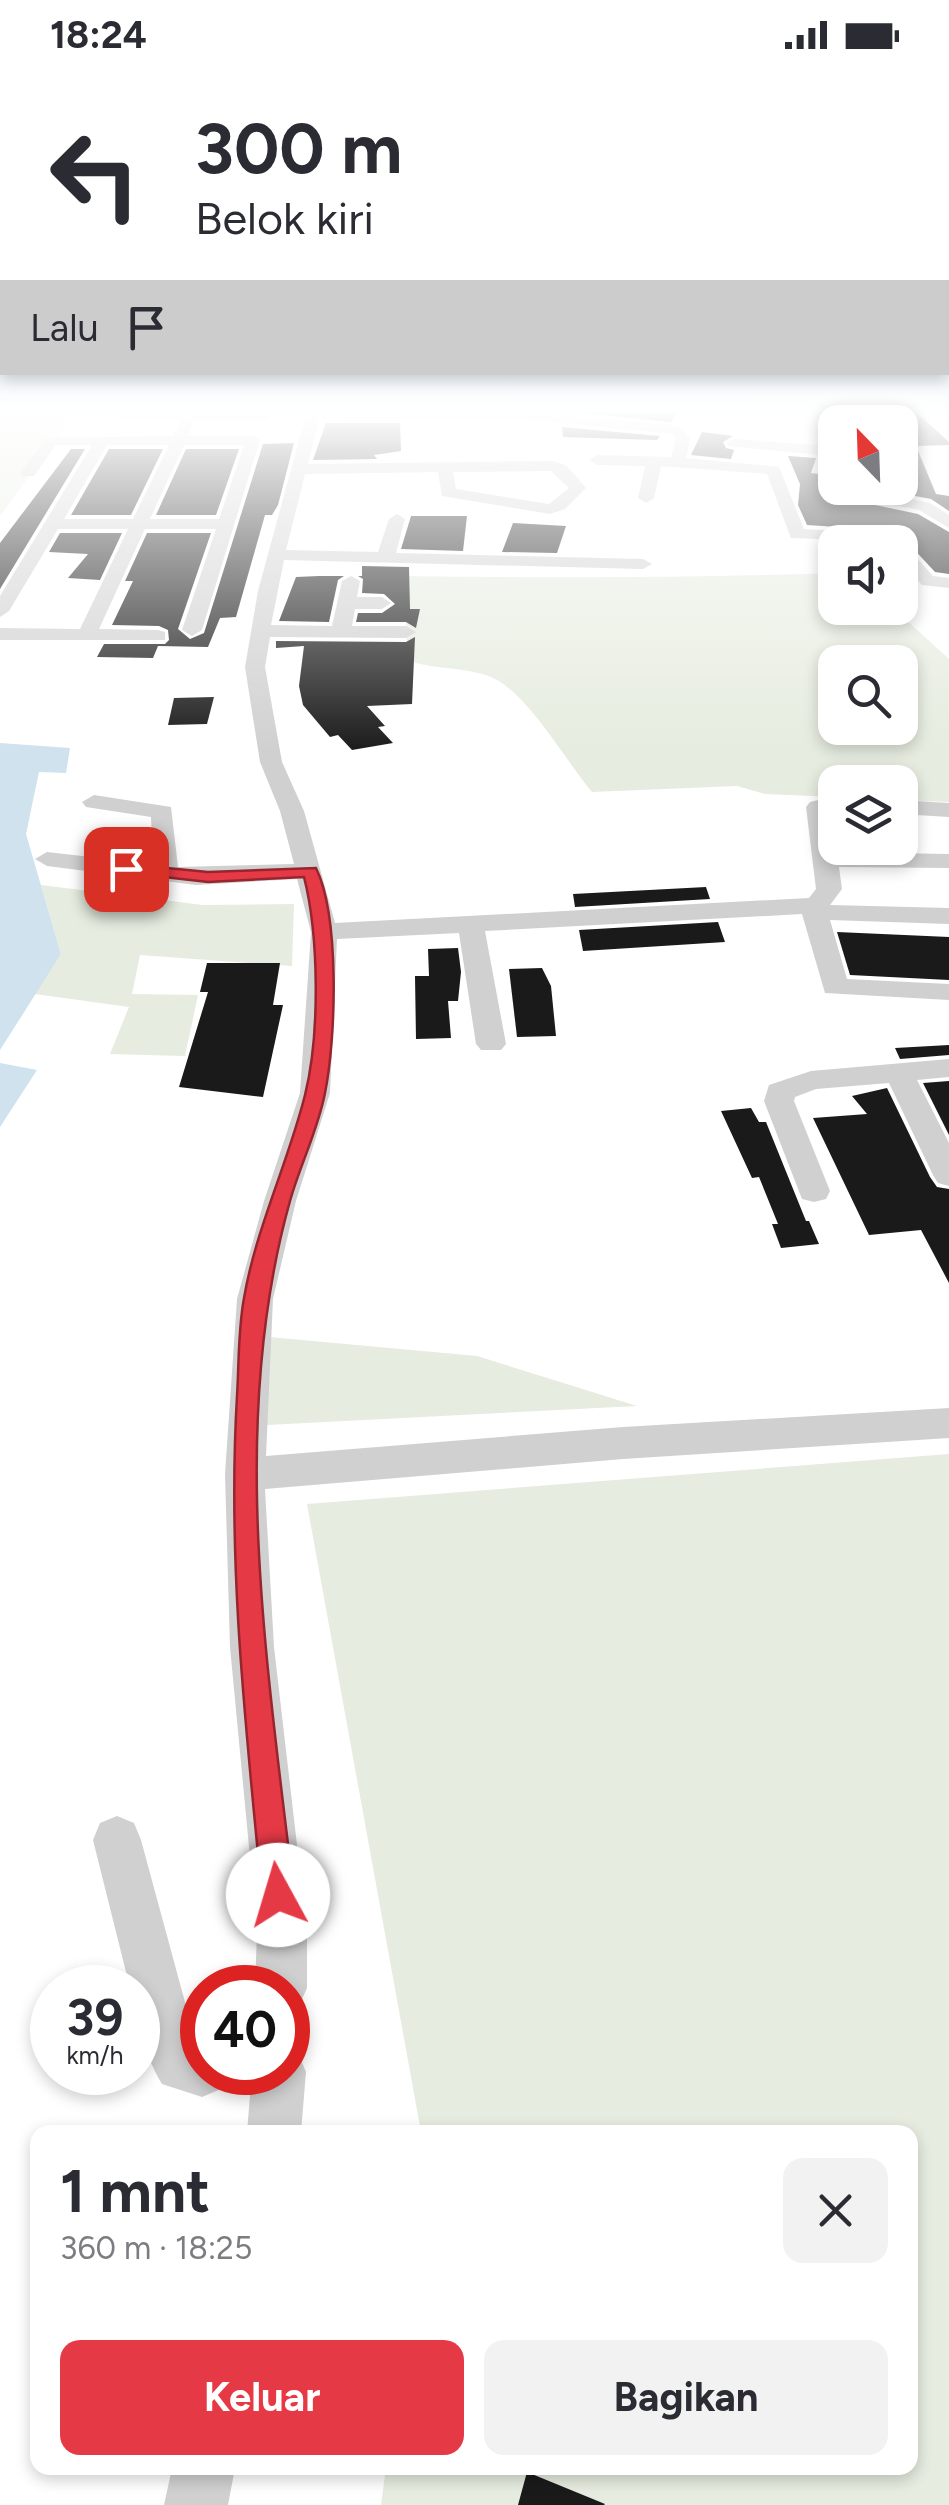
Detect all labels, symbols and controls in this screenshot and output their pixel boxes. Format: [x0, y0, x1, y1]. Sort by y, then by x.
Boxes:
text: 18:24 [50, 12, 147, 58]
text: 300 m [195, 106, 402, 191]
icon: left [30, 110, 160, 240]
text: Belok kiri [195, 191, 374, 245]
icon: arrive [119, 300, 174, 355]
text: Lalu [30, 305, 99, 351]
north arrow [818, 405, 918, 505]
map controls [818, 405, 918, 865]
button: sound [818, 525, 918, 625]
button: search [818, 645, 918, 745]
button: layers [818, 765, 918, 865]
pin [84, 827, 169, 912]
icon: arrive [99, 842, 154, 897]
position arrow [226, 1843, 330, 1947]
speed limit sign: 40 [180, 1965, 310, 2095]
text: 39 [67, 1987, 123, 2048]
text: km/h [66, 2040, 124, 2070]
text: 1 mnt [60, 2155, 210, 2227]
button: close [783, 2158, 888, 2263]
text: 360 m · 18:25 [60, 2229, 252, 2267]
button: Keluar [60, 2340, 464, 2455]
button: Bagikan [484, 2340, 888, 2455]

